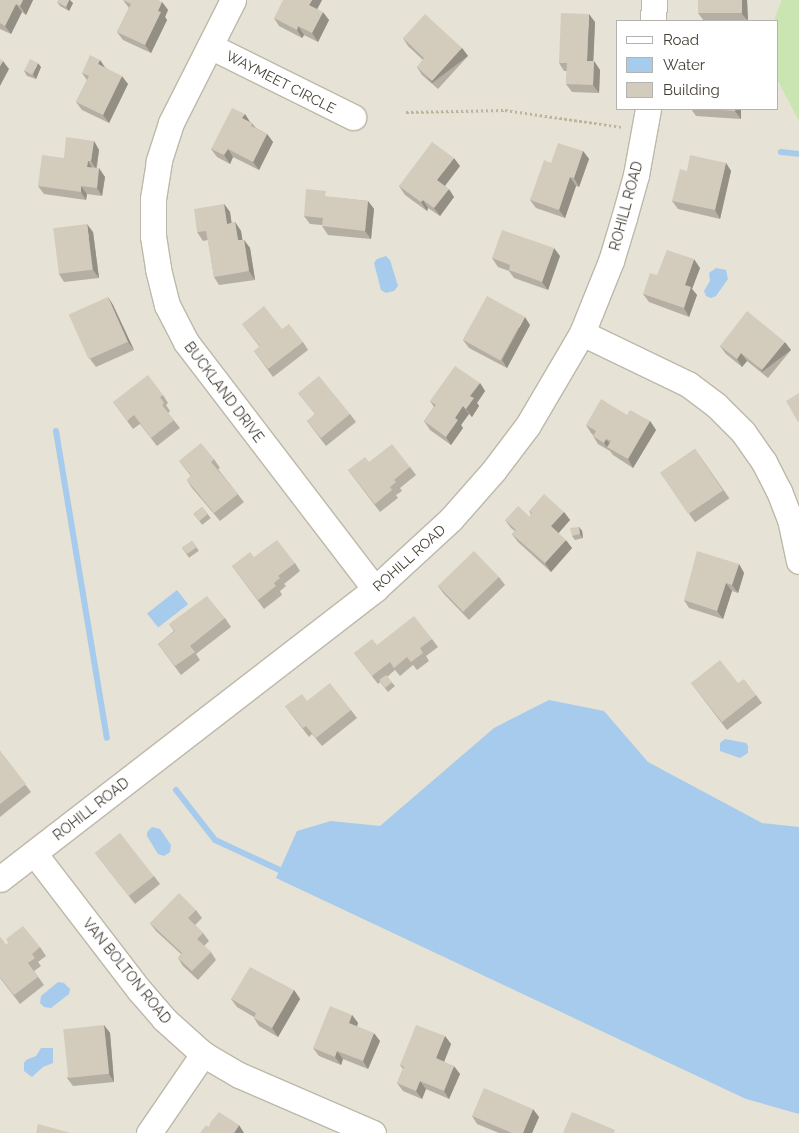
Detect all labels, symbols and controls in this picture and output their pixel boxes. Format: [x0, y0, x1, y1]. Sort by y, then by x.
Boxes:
legend [616, 20, 779, 110]
text: Road [663, 31, 699, 49]
street label: WAYMEET CIRCLE [223, 47, 339, 117]
text: Water [663, 56, 705, 74]
text: Building [663, 81, 720, 99]
street label: ROHILL ROAD [606, 159, 646, 253]
street label: BUCKLAND DRIVE [181, 339, 267, 445]
street label: ROHILL ROAD [369, 521, 449, 595]
street label: ROHILL ROAD [50, 774, 132, 844]
street label: VAN BOLTON ROAD [79, 915, 175, 1027]

